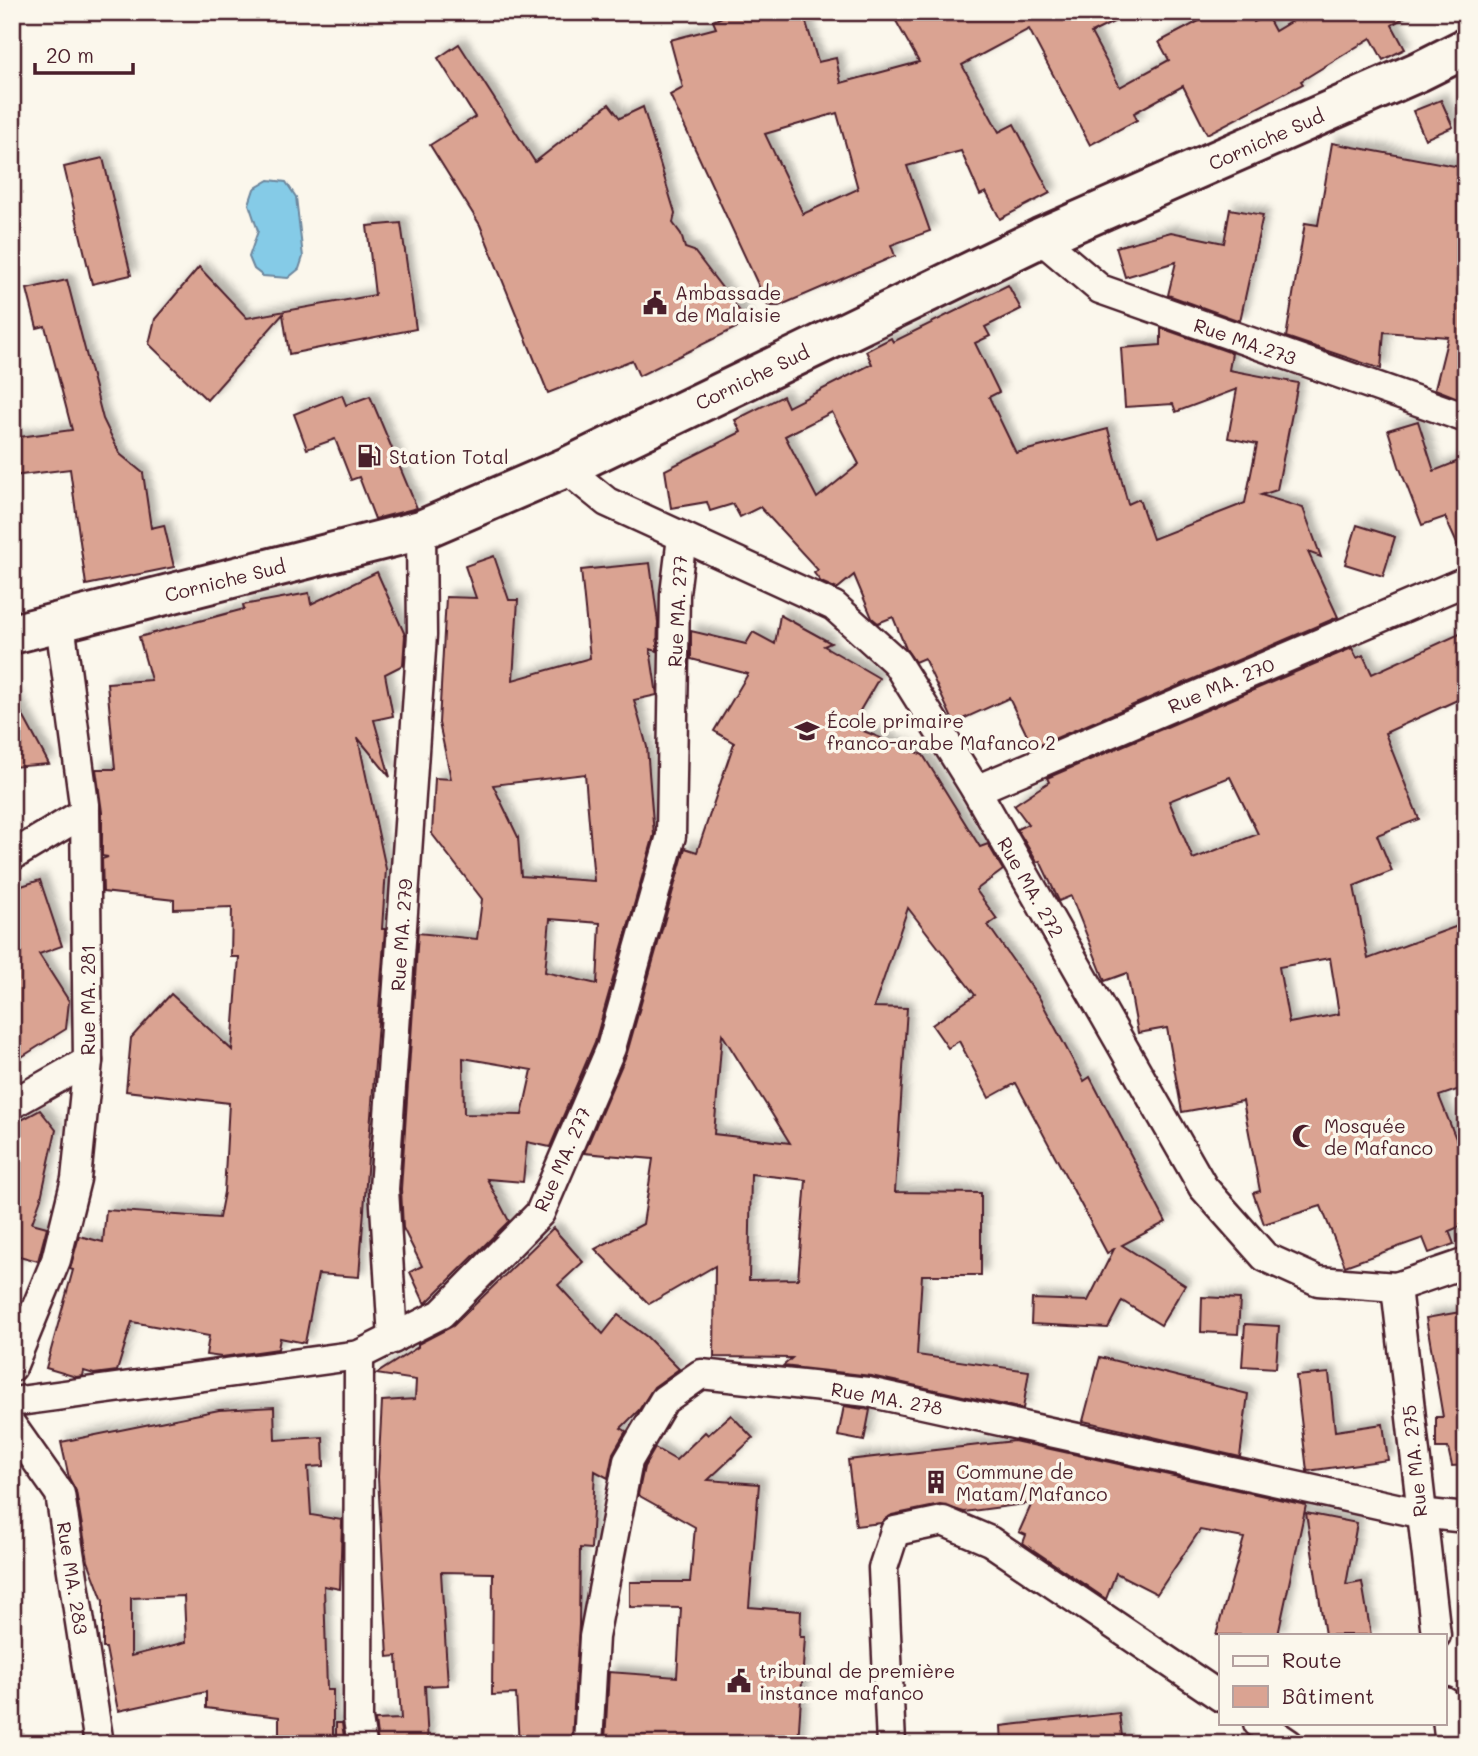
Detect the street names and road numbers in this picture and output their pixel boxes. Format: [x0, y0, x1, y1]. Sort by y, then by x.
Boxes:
street label: Corniche Sud [1204, 102, 1328, 176]
street label: Rue MA.273 [1191, 312, 1299, 370]
street label: Corniche Sud [691, 339, 813, 415]
street label: Corniche Sud [162, 553, 288, 607]
street label: Rue MA. 277 [662, 554, 692, 668]
street label: Rue MA. 270 [1164, 651, 1278, 719]
street label: Rue MA. 272 [992, 832, 1070, 942]
street label: Rue MA. 279 [385, 878, 417, 992]
street label: Rue MA. 281 [75, 945, 100, 1055]
street label: Rue MA. 277 [528, 1103, 596, 1215]
street label: Rue MA. 278 [829, 1376, 945, 1420]
street label: Rue MA. 275 [1396, 1404, 1432, 1518]
street label: Rue MA. 283 [52, 1520, 94, 1636]

